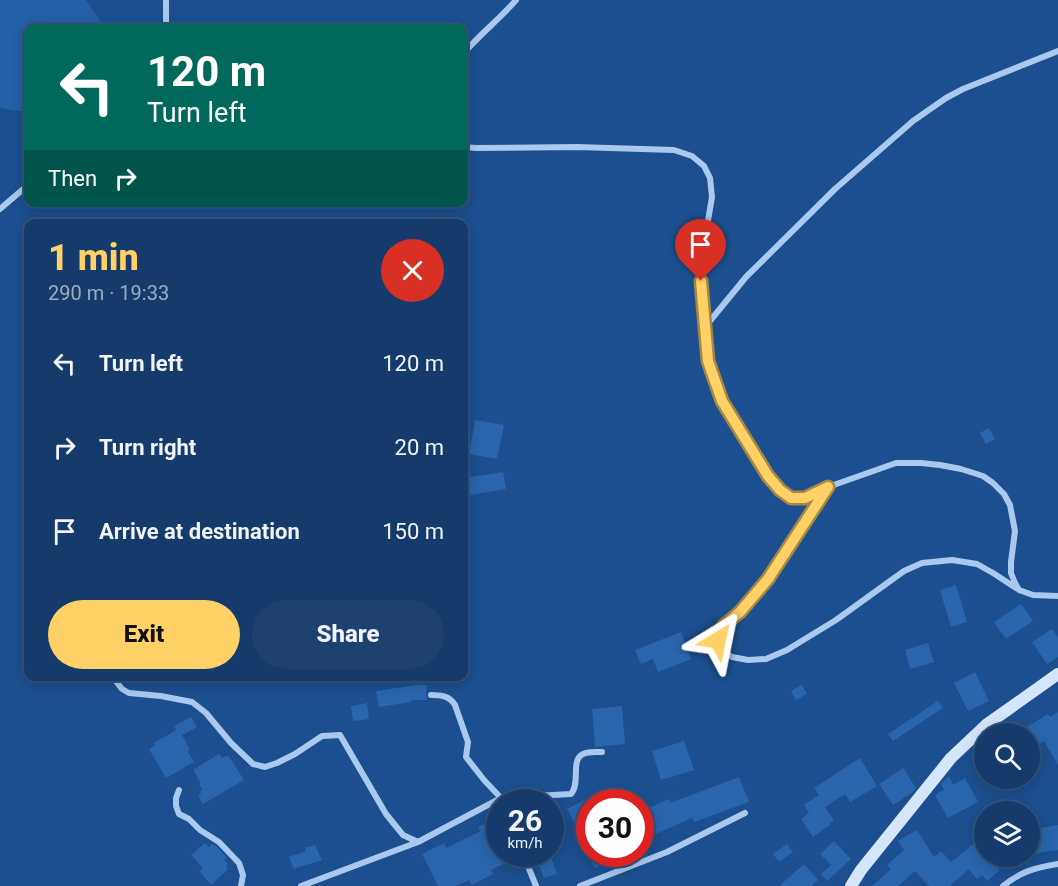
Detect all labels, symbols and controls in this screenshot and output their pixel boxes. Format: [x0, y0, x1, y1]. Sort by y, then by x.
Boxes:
text: 120 m [147, 47, 266, 96]
icon: left [48, 48, 126, 126]
text: Turn left [147, 97, 247, 129]
icon: right [109, 162, 142, 195]
text: Then [48, 166, 97, 191]
pin [675, 219, 726, 281]
icon: arrive [684, 228, 717, 261]
text: 1 min [48, 237, 139, 279]
button: close [381, 239, 444, 302]
text: 290 m · 19:33 [48, 281, 169, 305]
icon: left [48, 347, 81, 380]
text: Turn left [99, 351, 183, 376]
text: 120 m [382, 351, 444, 376]
icon: right [48, 431, 81, 464]
text: Turn right [99, 435, 196, 460]
text: 20 m [395, 435, 444, 460]
icon: arrive [48, 515, 81, 548]
text: Arrive at destination [99, 519, 300, 544]
text: 150 m [382, 519, 444, 544]
button: Exit [48, 600, 240, 669]
button: Share [252, 600, 444, 669]
position arrow [686, 608, 750, 672]
map controls [974, 723, 1040, 867]
button: search [974, 723, 1040, 789]
speed limit sign: 30 [576, 789, 654, 867]
button: layers [974, 801, 1040, 867]
text: 26 [508, 803, 542, 838]
text: km/h [507, 834, 543, 852]

